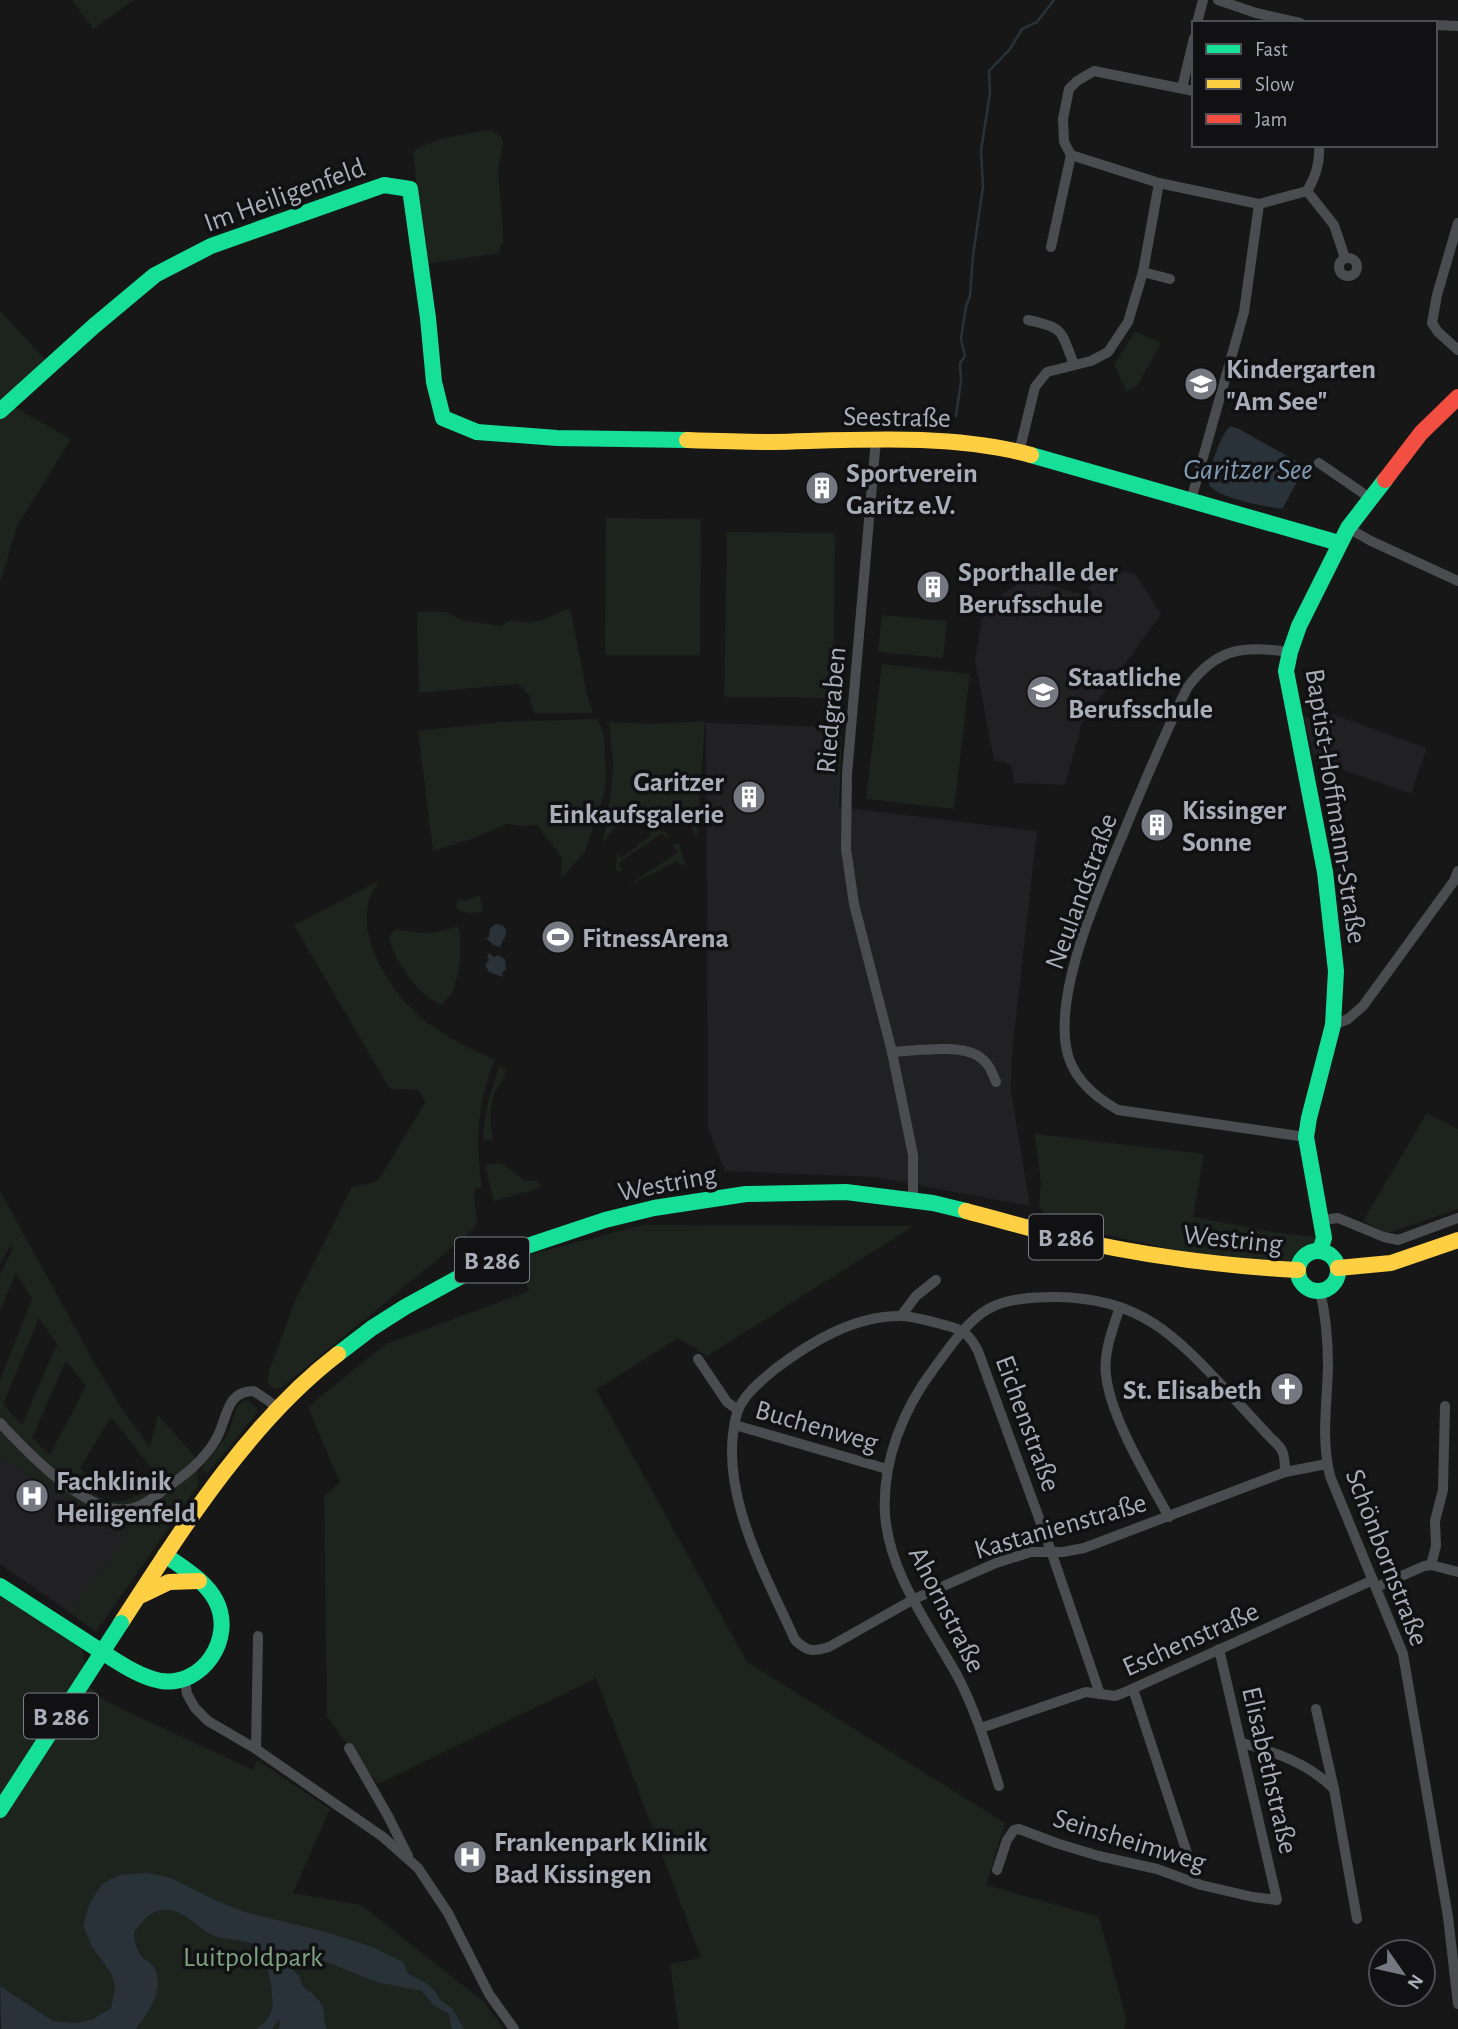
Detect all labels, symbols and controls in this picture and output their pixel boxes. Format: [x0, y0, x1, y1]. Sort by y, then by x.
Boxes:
legend [1192, 21, 1437, 147]
text: Fast [1255, 39, 1288, 60]
text: Slow [1255, 74, 1294, 95]
text: Jam [1255, 109, 1287, 130]
street label: Im Heiligenfeld [200, 154, 369, 238]
place label: Kindergarten "Am See" [1226, 356, 1376, 416]
school or university icon: Kindergarten "Am See" [1182, 365, 1220, 403]
street label: Seestraße [843, 403, 951, 433]
water label: Garitzer See [1183, 455, 1313, 485]
place label: Sportverein Garitz e.V. [846, 460, 978, 520]
building icon: Sportverein Garitz e.V. [803, 469, 841, 507]
place label: Sporthalle der Berufsschule [958, 559, 1118, 619]
building icon: Sporthalle der Berufsschule [914, 568, 952, 606]
street label: Riedgraben [813, 646, 851, 775]
place label: Staatliche Berufsschule [1068, 664, 1213, 724]
street label: Baptist-Hoffmann-Straße [1299, 667, 1371, 946]
school or university icon: Staatliche Berufsschule [1024, 673, 1062, 711]
place label: Garitzer Einkaufsgalerie [548, 769, 724, 829]
building icon: Garitzer Einkaufsgalerie [730, 778, 768, 816]
place label: Kissinger Sonne [1182, 797, 1286, 857]
building icon: Kissinger Sonne [1138, 806, 1176, 844]
street label: Neulandstraße [1041, 810, 1123, 973]
sports icon: FitnessArena [539, 918, 577, 956]
place label: FitnessArena [582, 925, 729, 953]
street label: Westring [616, 1161, 719, 1207]
road number: B 286 [1029, 1214, 1103, 1260]
street label: Westring [1182, 1221, 1284, 1259]
road number: B 286 [455, 1238, 529, 1282]
street label: Eichenstraße [990, 1352, 1065, 1495]
church icon: St. Elisabeth [1268, 1370, 1306, 1408]
place label: St. Elisabeth [1123, 1377, 1262, 1405]
street label: Buchenweg [752, 1396, 881, 1458]
street label: Schönbornstraße [1340, 1466, 1433, 1650]
place label: Fachklinik Heiligenfeld [56, 1468, 196, 1528]
hospital icon: Fachklinik Heiligenfeld [13, 1477, 51, 1515]
street label: Kastanienstraße [971, 1489, 1150, 1565]
street label: Ahornstraße [903, 1542, 990, 1677]
street label: Eschenstraße [1118, 1597, 1263, 1682]
street label: Elisabethstraße [1236, 1684, 1302, 1857]
road number: B 286 [24, 1694, 98, 1738]
street label: Seinsheimweg [1050, 1804, 1209, 1878]
place label: Frankenpark Klinik Bad Kissingen [494, 1829, 708, 1889]
hospital icon: Frankenpark Klinik Bad Kissingen [451, 1838, 489, 1876]
north arrow [1367, 1938, 1437, 2008]
park label: Luitpoldpark [183, 1944, 323, 1972]
text: N [1403, 1971, 1426, 1992]

